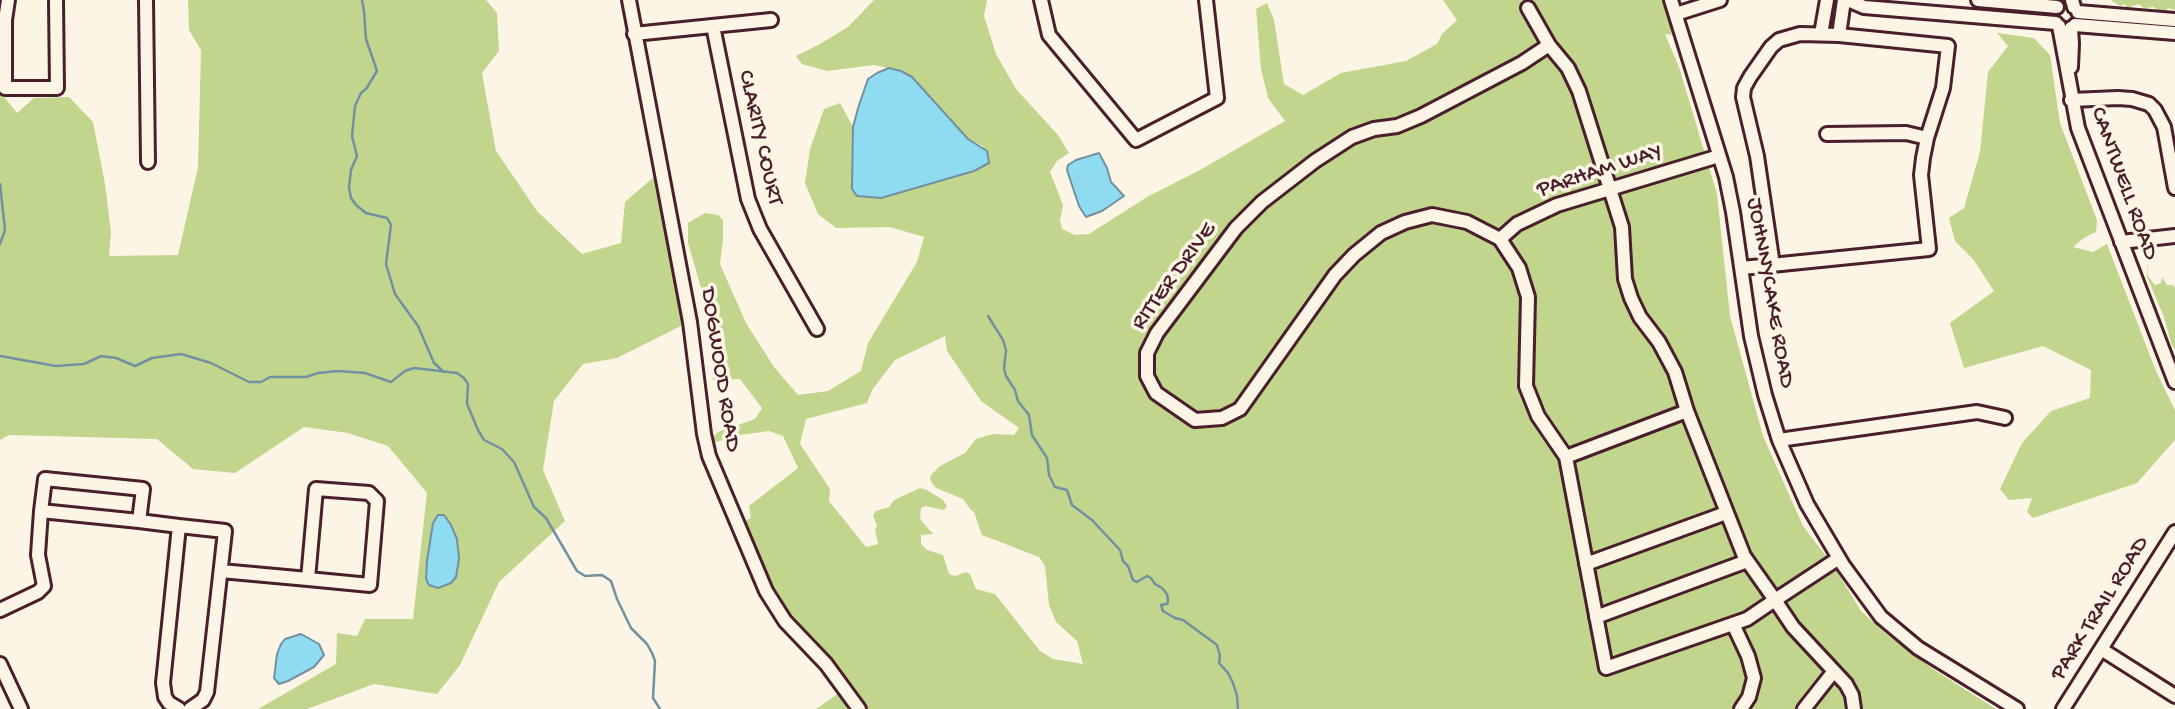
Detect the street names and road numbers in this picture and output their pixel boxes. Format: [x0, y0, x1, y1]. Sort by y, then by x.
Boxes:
street label: CLARITY COURT [730, 68, 788, 208]
street label: CANTWELL ROAD [2083, 104, 2163, 264]
street label: PARHAM WAY [1534, 139, 1666, 205]
street label: JOHNNYCAKE ROAD [1739, 196, 1799, 390]
street label: RITTER DRIVE [1127, 218, 1223, 336]
street label: DOGWOOD ROAD [692, 286, 746, 454]
street label: PARK TRAIL ROAD [2046, 532, 2156, 686]

